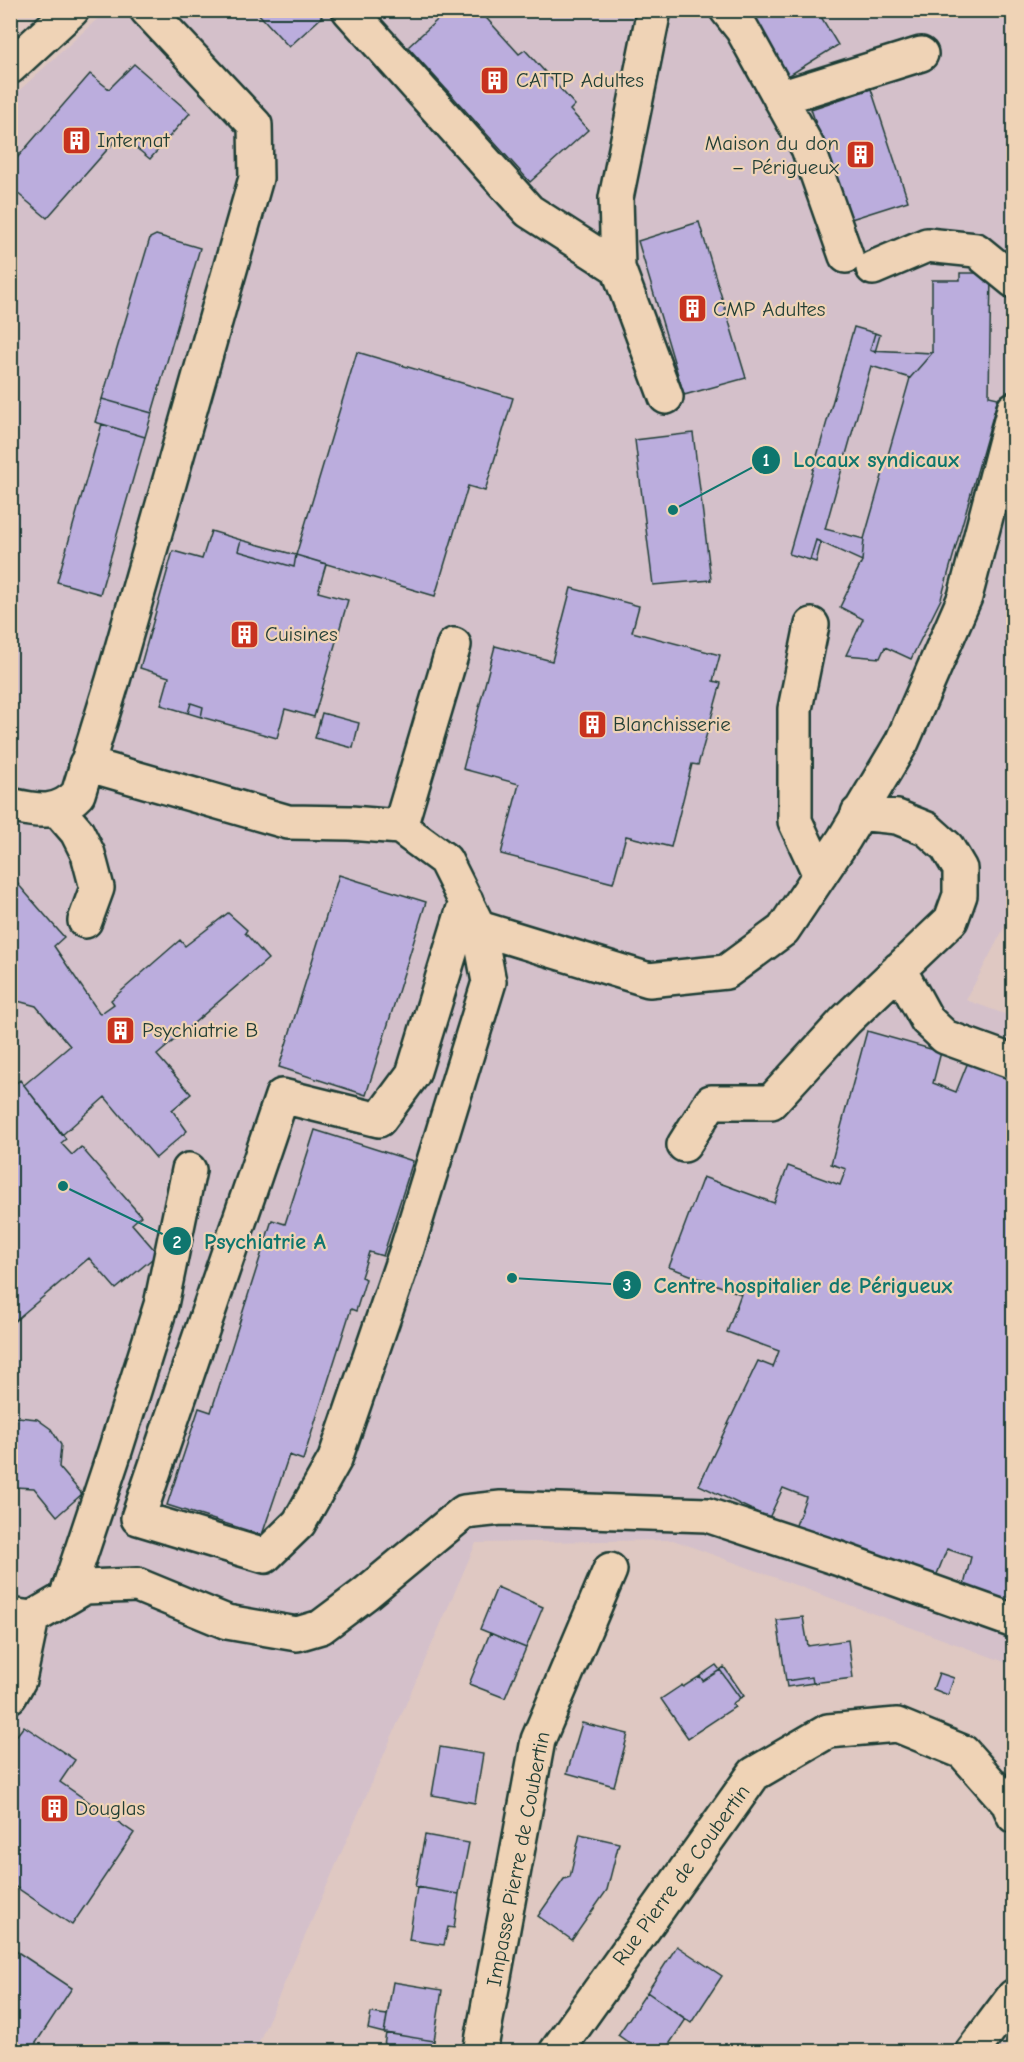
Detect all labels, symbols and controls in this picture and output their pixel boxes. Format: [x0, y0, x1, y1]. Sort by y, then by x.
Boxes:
building icon: CATTP Adultes [479, 64, 511, 96]
place label: CATTP Adultes [516, 68, 644, 92]
building icon: Internat [60, 124, 92, 156]
place label: Internat [97, 128, 171, 152]
place label: Maison du don – Périgueux [705, 131, 839, 179]
building icon: Maison du don – Périgueux [844, 139, 876, 171]
building icon: CMP Adultes [676, 293, 708, 325]
place label: CMP Adultes [713, 297, 826, 321]
callout: Locaux syndicaux [751, 440, 971, 480]
text: Locaux syndicaux [793, 447, 959, 473]
text: 1 [762, 450, 770, 471]
building icon: Cuisines [228, 618, 260, 650]
place label: Cuisines [265, 622, 338, 646]
building icon: Blanchisserie [576, 708, 608, 740]
place label: Blanchisserie [613, 712, 731, 736]
building icon: Psychiatrie B [105, 1014, 137, 1046]
place label: Psychiatrie B [142, 1018, 258, 1042]
callout: Psychiatrie A [162, 1221, 338, 1261]
text: Psychiatrie A [204, 1229, 326, 1255]
text: 2 [173, 1232, 182, 1253]
callout: Centre hospitalier de Périgueux [612, 1265, 965, 1305]
text: Centre hospitalier de Périgueux [654, 1273, 953, 1299]
text: 3 [623, 1275, 631, 1296]
street label: Impasse Pierre de Coubertin [481, 1729, 555, 1989]
street label: Rue Pierre de Coubertin [607, 1780, 755, 1970]
building icon: Douglas [38, 1792, 70, 1824]
place label: Douglas [75, 1796, 145, 1820]

